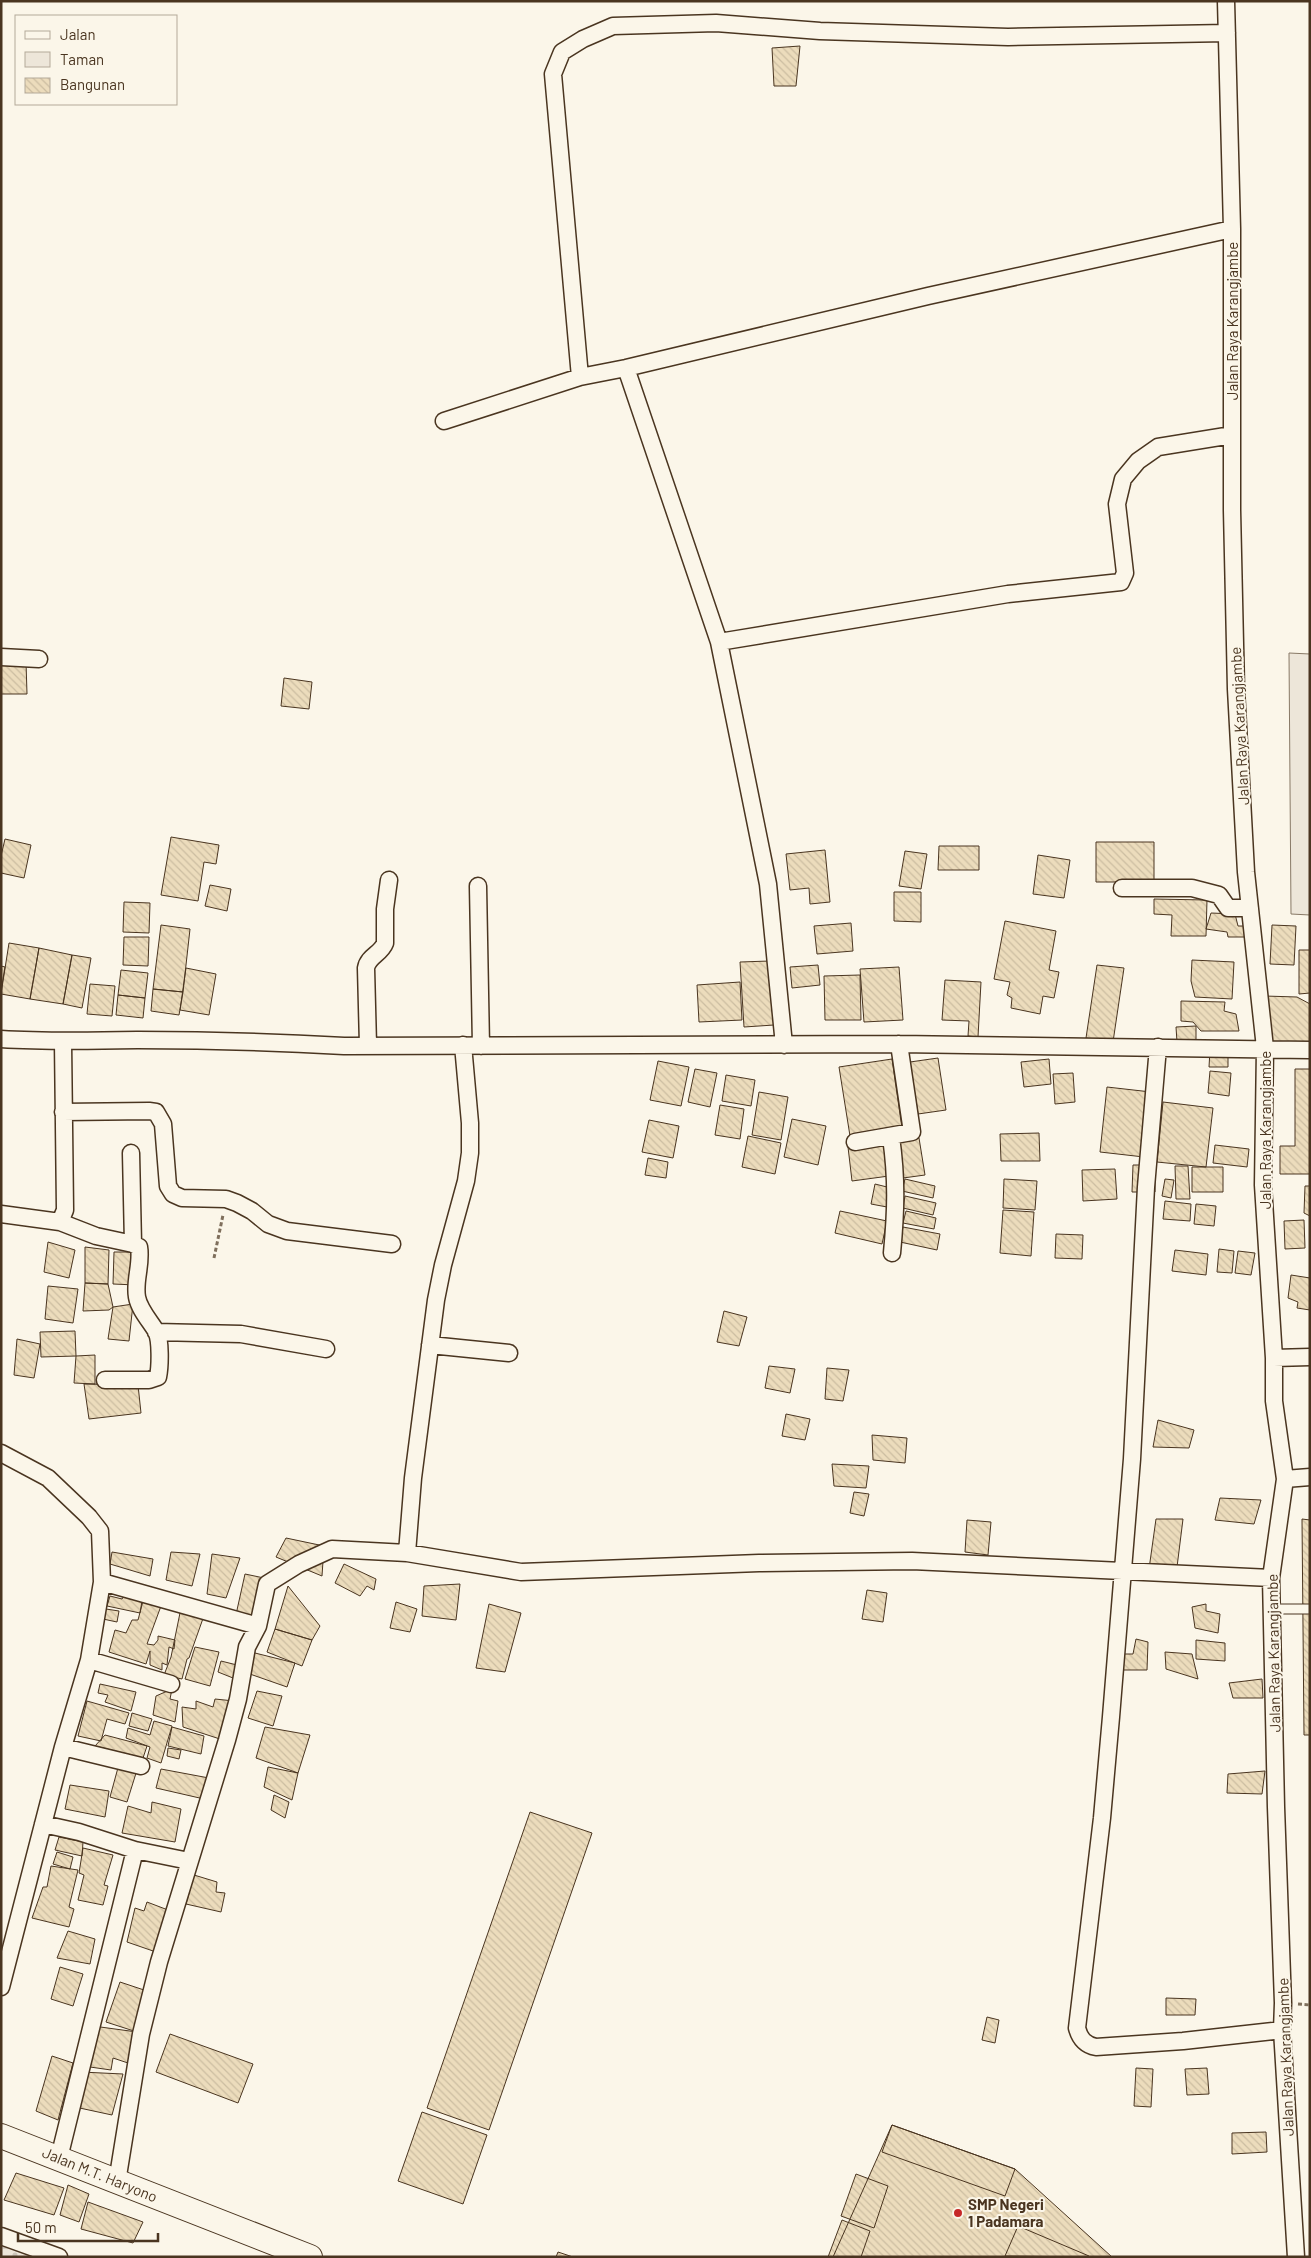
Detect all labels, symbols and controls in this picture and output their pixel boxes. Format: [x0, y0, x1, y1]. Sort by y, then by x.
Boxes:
legend [15, 15, 178, 105]
text: Jalan [60, 25, 96, 43]
text: Taman [60, 50, 104, 68]
text: Bangunan [60, 75, 125, 93]
street label: Jalan Raya Karangjambe [1223, 242, 1241, 400]
street label: Jalan Raya Karangjambe [1226, 646, 1252, 806]
street label: Jalan Raya Karangjambe [1256, 1051, 1274, 1209]
street label: Jalan Raya Karangjambe [1263, 1574, 1283, 1732]
street label: Jalan Raya Karangjambe [1273, 1977, 1297, 2137]
street label: Jalan M.T. Haryono [40, 2143, 160, 2205]
place label: SMP Negeri 1 Padamara [968, 2195, 1044, 2230]
marker: SMP Negeri 1 Padamara [952, 2207, 964, 2219]
scale bar [18, 2210, 158, 2242]
text: 50 m [25, 2218, 57, 2236]

